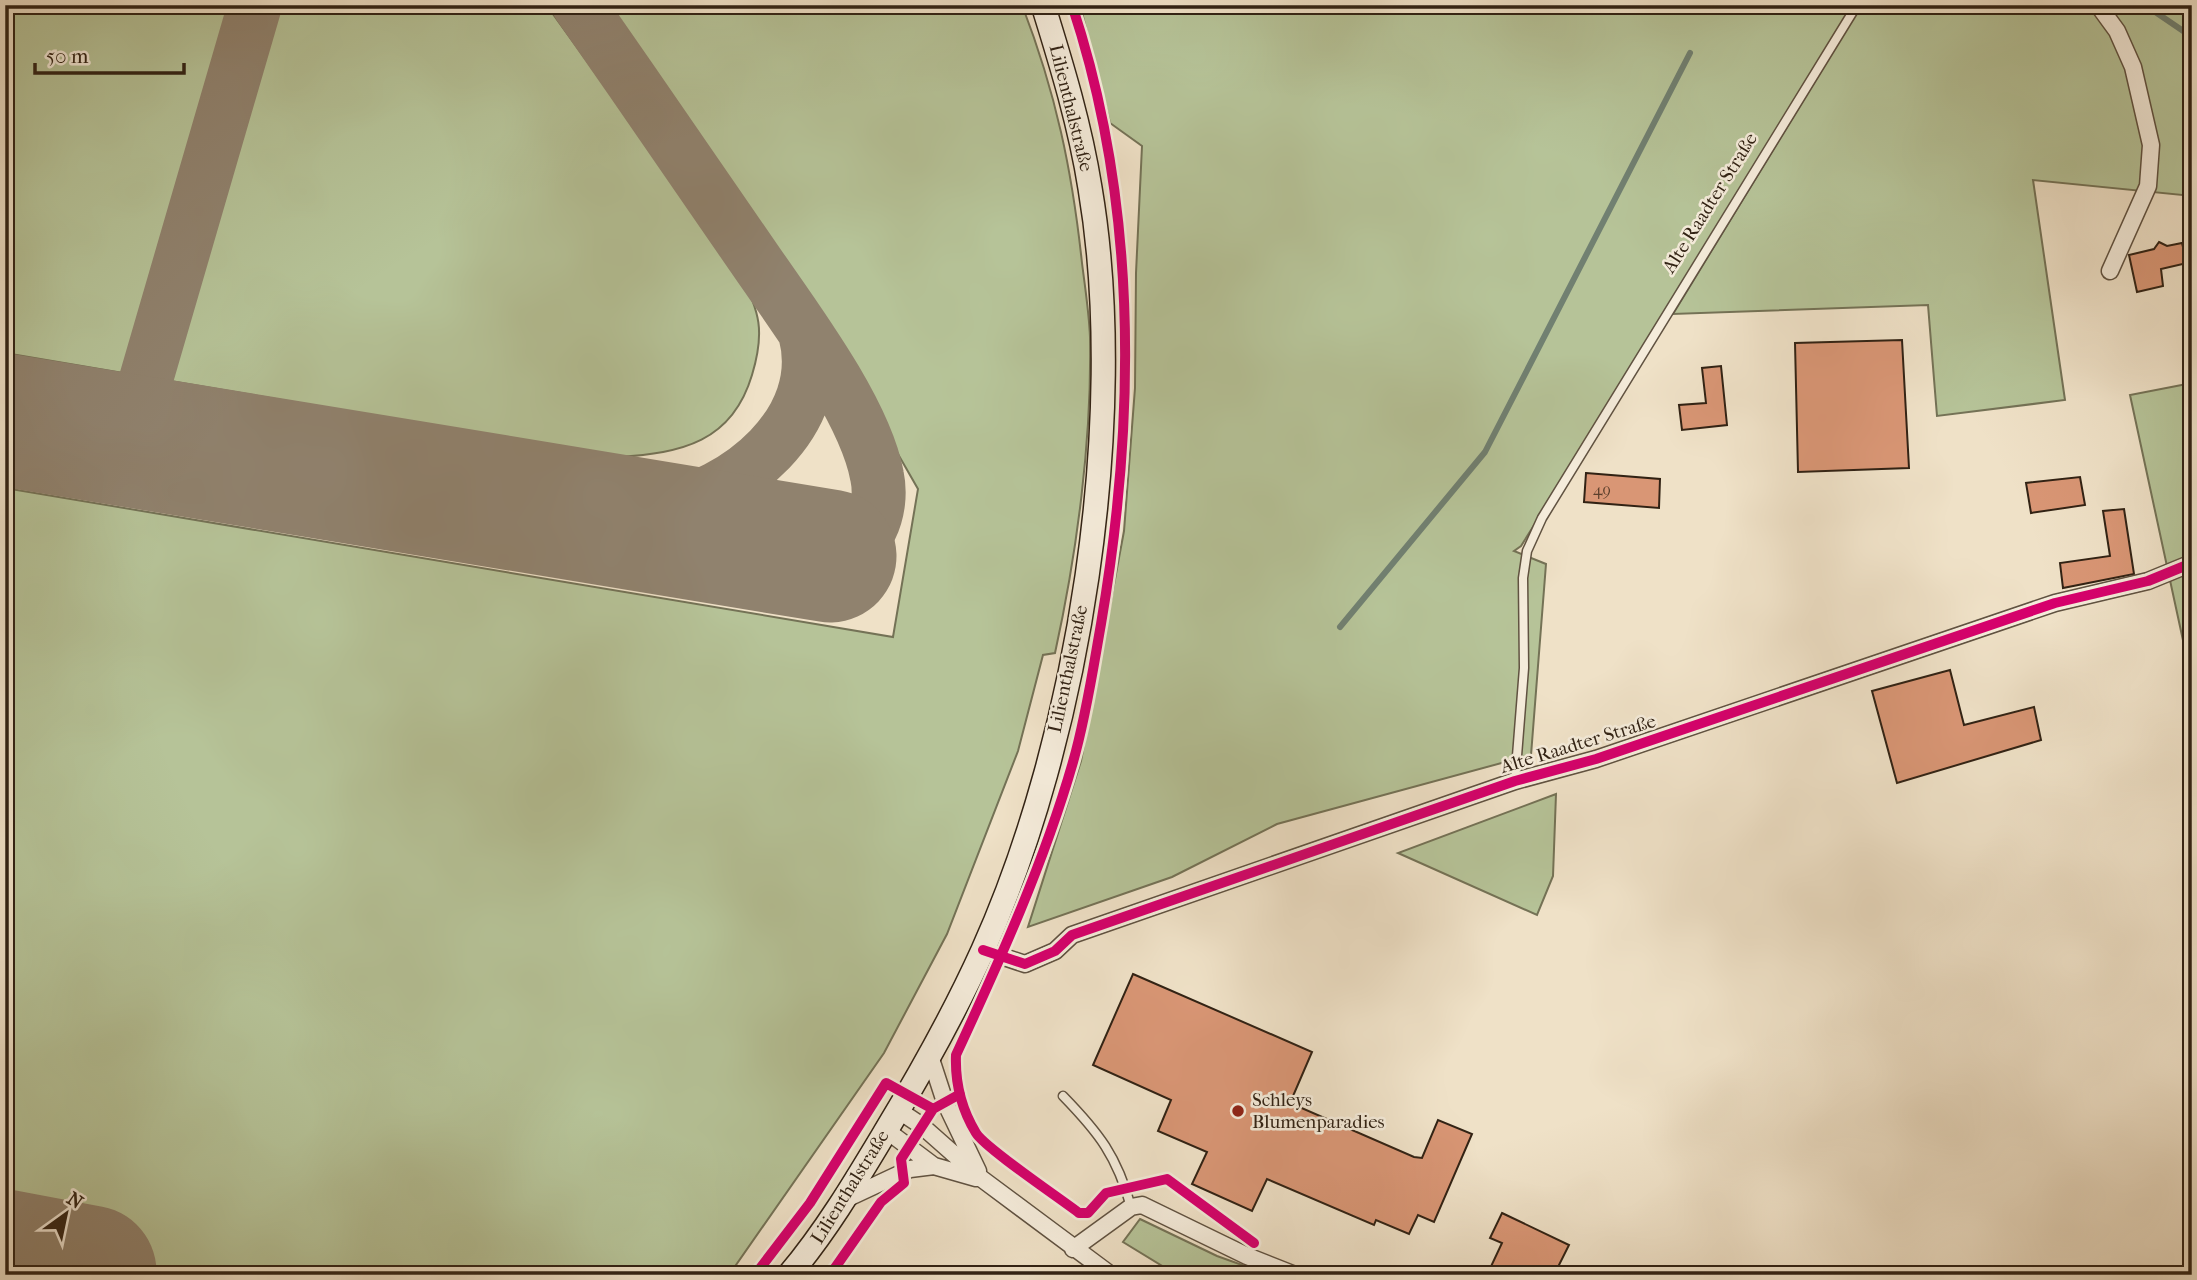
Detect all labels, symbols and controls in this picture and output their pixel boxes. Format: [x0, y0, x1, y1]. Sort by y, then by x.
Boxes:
scale bar [35, 32, 184, 76]
street label: Lilienthalstraße [1045, 42, 1097, 174]
text: 50 m [46, 44, 89, 68]
street label: Alte Raadter Straße [1657, 129, 1762, 278]
house number: 49 [1593, 480, 1611, 499]
street label: Lilienthalstraße [1044, 603, 1092, 735]
street label: Alte Raadter Straße [1497, 710, 1658, 778]
place label: Schleys Blumenparadies [1252, 1089, 1385, 1133]
marker: Schleys Blumenparadies [1230, 1103, 1246, 1119]
street label: Lilienthalstraße [806, 1126, 894, 1248]
north arrow [32, 1178, 102, 1248]
text: N [63, 1187, 87, 1214]

